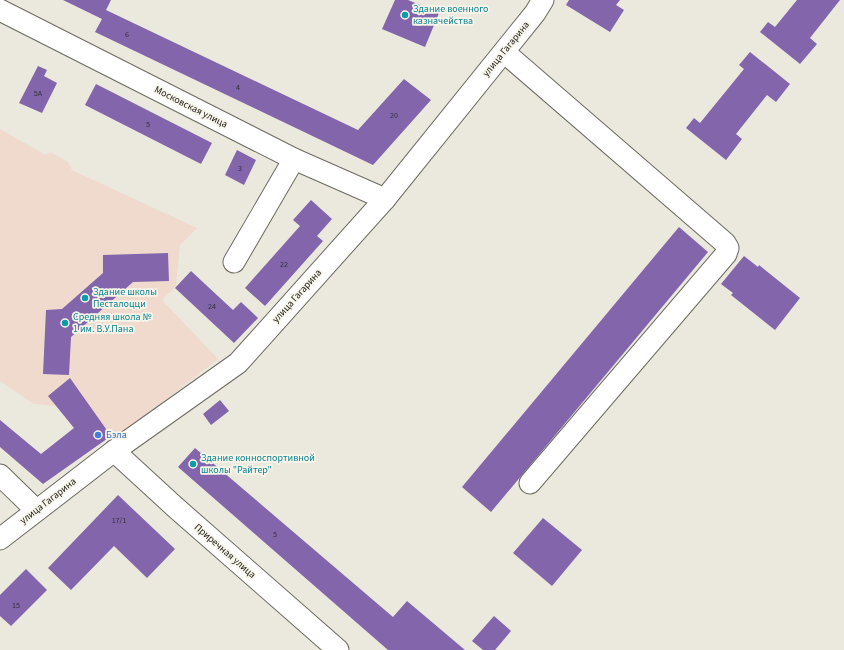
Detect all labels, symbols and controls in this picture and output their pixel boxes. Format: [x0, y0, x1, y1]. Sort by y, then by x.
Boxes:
place label: Здание военного казначейства [413, 2, 488, 28]
marker: Здание военного казначейства [400, 10, 410, 20]
street label: улица Гагарина [479, 18, 533, 80]
house number: 6 [125, 29, 129, 40]
house number: 4 [236, 82, 240, 93]
street label: Московская улица [152, 83, 230, 131]
house number: 5А [34, 88, 43, 99]
house number: 20 [390, 110, 398, 121]
house number: 5 [146, 119, 150, 130]
house number: 3 [238, 163, 242, 174]
house number: 22 [280, 259, 288, 270]
street label: улица Гагарина [269, 266, 325, 326]
place label: Здание школы Песталоцци [93, 285, 157, 311]
marker: Здание школы Песталоцци [80, 293, 90, 303]
house number: 24 [208, 301, 216, 312]
place label: Средняя школа № 1 им. В.У.Пана [73, 310, 152, 336]
marker: Средняя школа № 1 им. В.У.Пана [60, 318, 70, 328]
place label: Бэла [106, 428, 127, 442]
marker: Бэла [93, 430, 103, 440]
place label: Здание конноспортивной школы "Райтер" [201, 451, 315, 477]
marker: Здание конноспортивной школы "Райтер" [188, 459, 198, 469]
street label: улица Гагарина [17, 475, 79, 527]
house number: 17/1 [112, 515, 126, 526]
street label: Приречная улица [191, 520, 259, 582]
house number: 5 [273, 529, 277, 540]
house number: 15 [12, 600, 20, 611]

